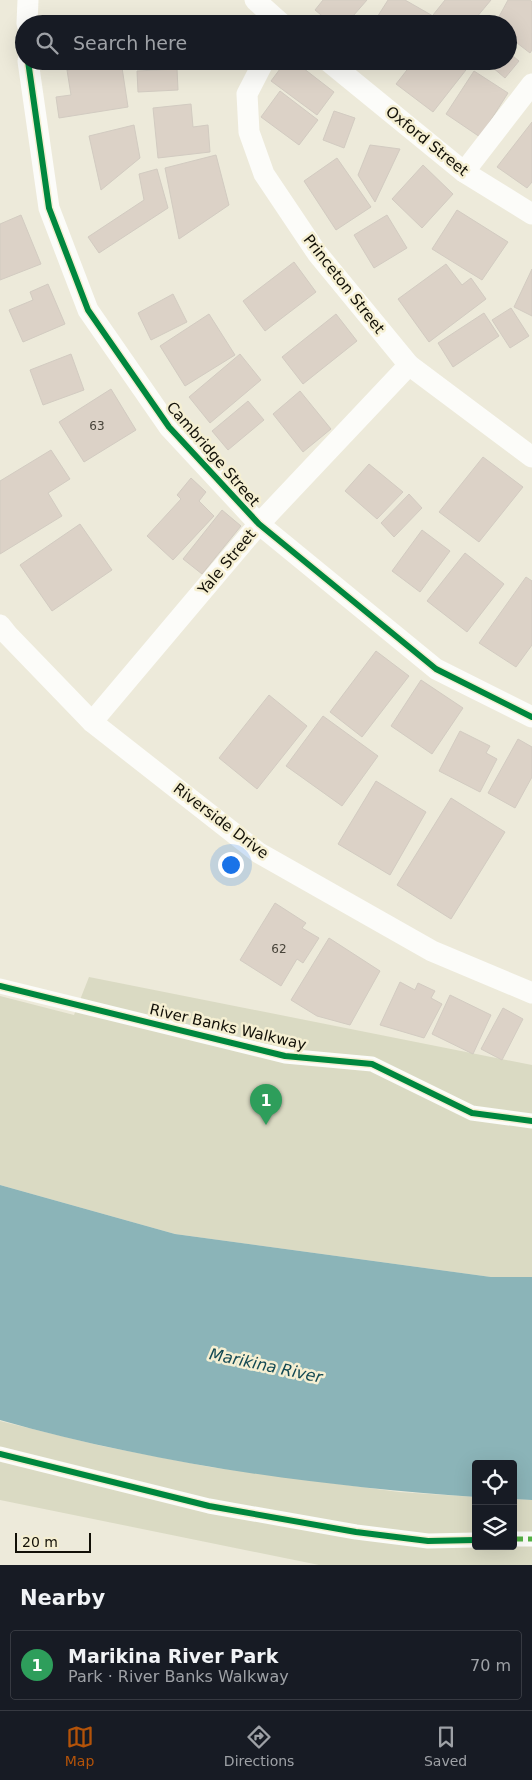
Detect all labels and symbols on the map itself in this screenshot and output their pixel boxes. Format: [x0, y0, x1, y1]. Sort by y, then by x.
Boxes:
street label: Oxford Street [382, 102, 472, 180]
street label: Princeton Street [300, 231, 388, 337]
street label: Cambridge Street [163, 398, 263, 510]
house number: 63 [89, 419, 105, 433]
street label: Yale Street [194, 525, 260, 599]
street label: Riverside Drive [170, 779, 272, 863]
your location [218, 852, 244, 878]
house number: 62 [271, 942, 287, 956]
street label: River Banks Walkway [148, 1000, 308, 1054]
pin: 1 [250, 1084, 282, 1125]
water label: Marikina River [208, 1344, 325, 1387]
scale bar [15, 1530, 91, 1553]

